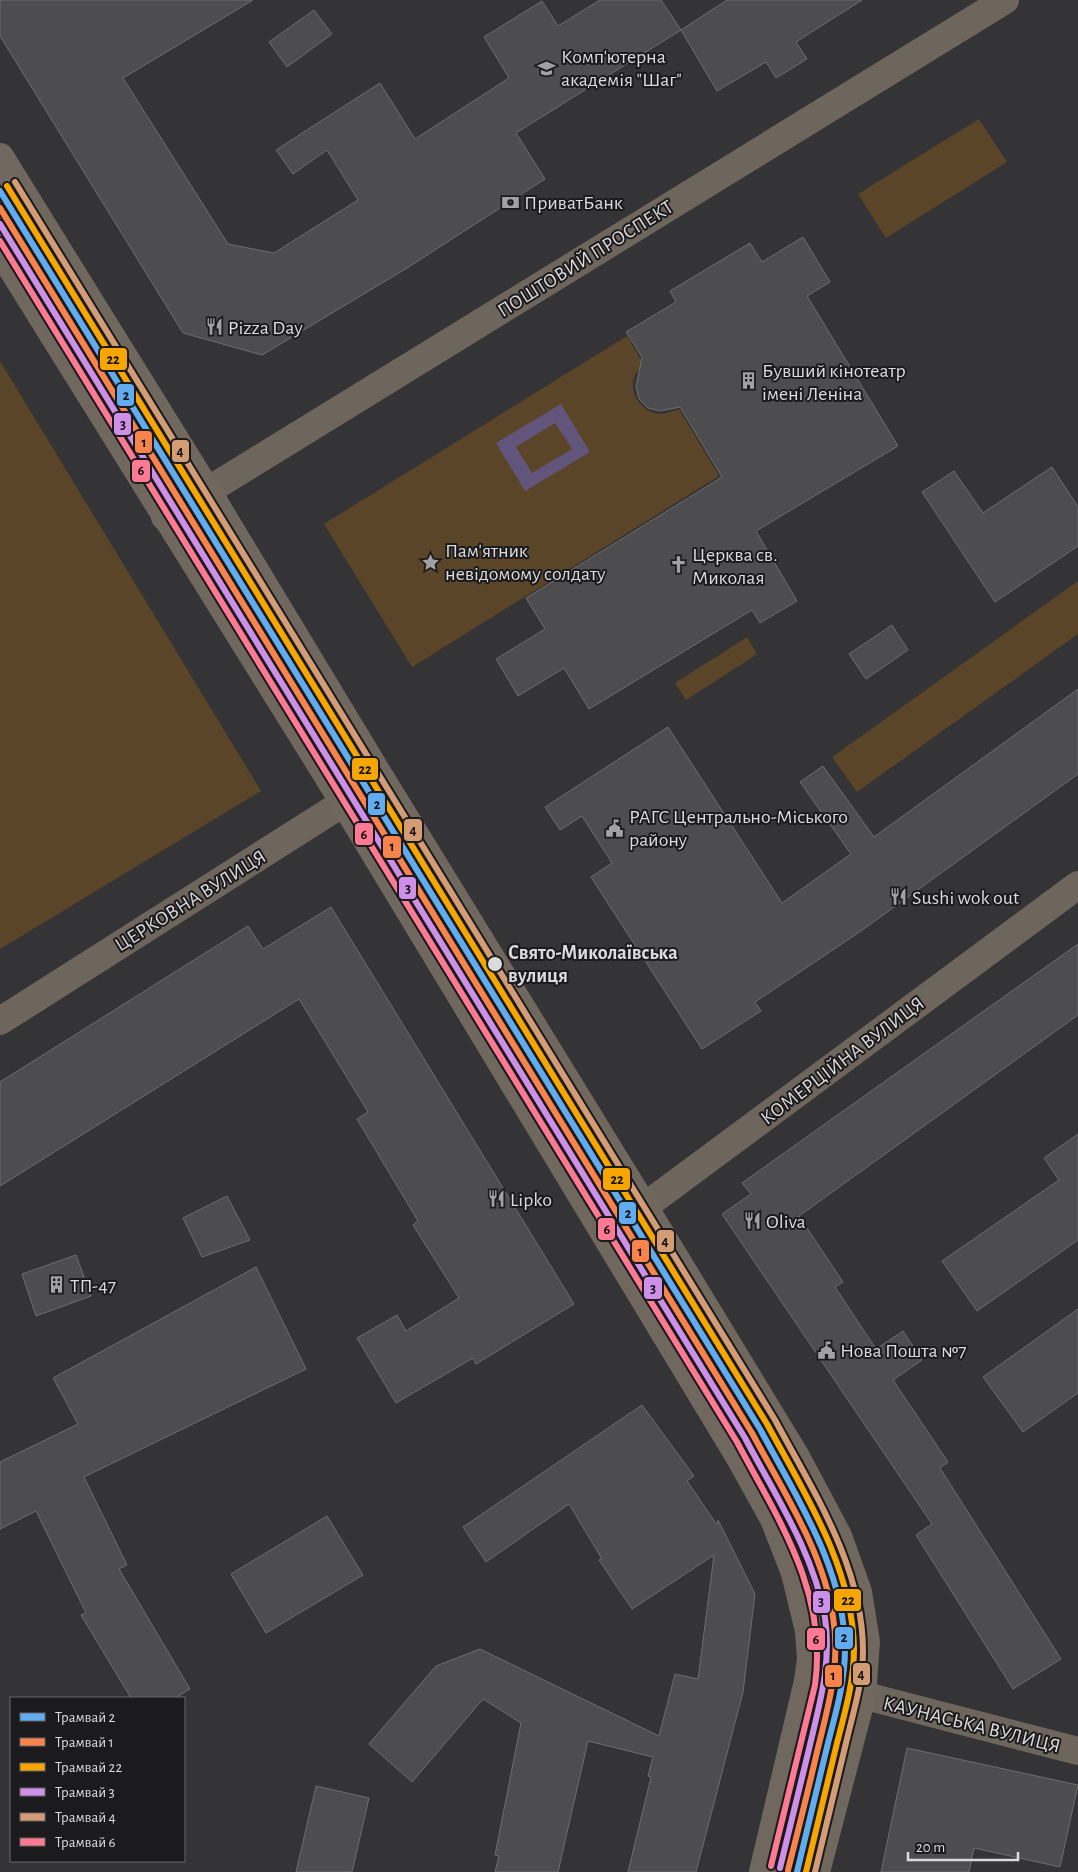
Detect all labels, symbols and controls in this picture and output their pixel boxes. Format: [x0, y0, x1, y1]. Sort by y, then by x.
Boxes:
place label: Комп'ютерна академія "Шаг" [561, 47, 682, 90]
school or university icon: Комп'ютерна академія "Шаг" [537, 58, 557, 78]
bank icon: ПриватБанк [500, 192, 520, 212]
place label: ПриватБанк [524, 193, 623, 213]
street label: ПОШТОВИЙ ПРОСПЕКТ [494, 196, 677, 321]
restaurant icon: Pizza Day [204, 317, 224, 337]
place label: Pizza Day [228, 318, 303, 338]
line badge: 22 [99, 347, 128, 371]
text: 22 [106, 353, 120, 367]
place label: Бувший кінотеатр імені Леніна [762, 361, 906, 404]
building icon: Бувший кінотеатр імені Леніна [738, 371, 758, 391]
line badge: 2 [116, 383, 135, 407]
text: 2 [123, 389, 130, 403]
line badge: 3 [113, 412, 132, 436]
text: 3 [120, 418, 126, 432]
line badge: 1 [134, 430, 153, 454]
text: 1 [141, 436, 147, 450]
line badge: 4 [171, 439, 190, 463]
text: 4 [176, 445, 184, 459]
line badge: 6 [131, 459, 151, 483]
text: 6 [138, 464, 145, 478]
place label: Пам'ятник невідомому солдату [445, 541, 606, 584]
place label: Церква св. Миколая [692, 545, 778, 588]
place icon: Пам'ятник невідомому солдату [421, 552, 441, 572]
church icon: Церква св. Миколая [668, 555, 688, 575]
line badge: 22 [351, 757, 379, 781]
text: 22 [358, 763, 372, 777]
line badge: 2 [367, 792, 386, 816]
text: 2 [374, 798, 381, 812]
place label: РАГС Центрально-Міського району [629, 807, 848, 850]
line badge: 4 [403, 818, 423, 842]
public building icon: РАГС Центрально-Міського району [605, 818, 625, 838]
line badge: 6 [354, 822, 374, 846]
text: 4 [409, 824, 417, 838]
text: 6 [361, 828, 368, 842]
line badge: 1 [382, 835, 402, 859]
text: 1 [389, 840, 395, 854]
street label: ЦЕРКОВНА ВУЛИЦЯ [112, 846, 269, 955]
line badge: 3 [398, 876, 417, 900]
text: 3 [405, 882, 411, 896]
restaurant icon: Sushi wok out [888, 887, 908, 907]
place label: Sushi wok out [912, 888, 1020, 908]
place label: Свято-Миколаївська вулиця [508, 943, 678, 986]
marker: Свято-Миколаївська вулиця [486, 955, 504, 973]
street label: КОМЕРЦІЙНА ВУЛИЦЯ [757, 993, 928, 1129]
line badge: 22 [602, 1167, 631, 1191]
text: 22 [610, 1173, 624, 1187]
restaurant icon: Lipko [486, 1189, 506, 1209]
place label: Lipko [510, 1190, 552, 1210]
line badge: 2 [618, 1201, 637, 1225]
text: 2 [625, 1207, 632, 1221]
restaurant icon: Oliva [742, 1211, 762, 1231]
place label: Oliva [766, 1212, 806, 1232]
line badge: 6 [597, 1217, 616, 1241]
text: 6 [604, 1223, 611, 1237]
line badge: 4 [656, 1229, 675, 1253]
text: 4 [661, 1235, 669, 1249]
line badge: 1 [631, 1239, 650, 1263]
text: 1 [637, 1245, 643, 1259]
building icon: ТП-47 [46, 1275, 66, 1295]
place label: ТП-47 [70, 1276, 116, 1296]
line badge: 3 [643, 1276, 663, 1300]
text: 3 [650, 1282, 656, 1296]
public building icon: Нова Пошта №7 [816, 1340, 836, 1360]
place label: Нова Пошта №7 [840, 1341, 967, 1361]
line badge: 22 [833, 1588, 862, 1612]
line badge: 3 [812, 1590, 831, 1614]
text: 22 [841, 1594, 855, 1608]
text: 3 [818, 1595, 824, 1609]
line badge: 2 [834, 1626, 854, 1650]
line badge: 6 [806, 1627, 826, 1651]
text: 2 [841, 1631, 848, 1645]
text: 6 [813, 1633, 820, 1647]
line badge: 4 [852, 1662, 871, 1686]
line badge: 1 [824, 1664, 843, 1688]
text: 4 [857, 1668, 865, 1682]
text: 1 [830, 1669, 836, 1683]
street label: КАУНАСЬКА ВУЛИЦЯ [881, 1693, 1063, 1757]
legend [10, 1697, 185, 1862]
text: Трамвай 2 [55, 1710, 116, 1725]
text: Трамвай 1 [55, 1735, 114, 1750]
text: Трамвай 22 [55, 1760, 122, 1775]
text: Трамвай 3 [55, 1785, 115, 1800]
text: Трамвай 4 [55, 1810, 116, 1825]
scale bar [908, 1830, 1018, 1862]
text: Трамвай 6 [55, 1835, 116, 1850]
text: 20 m [916, 1840, 945, 1855]

